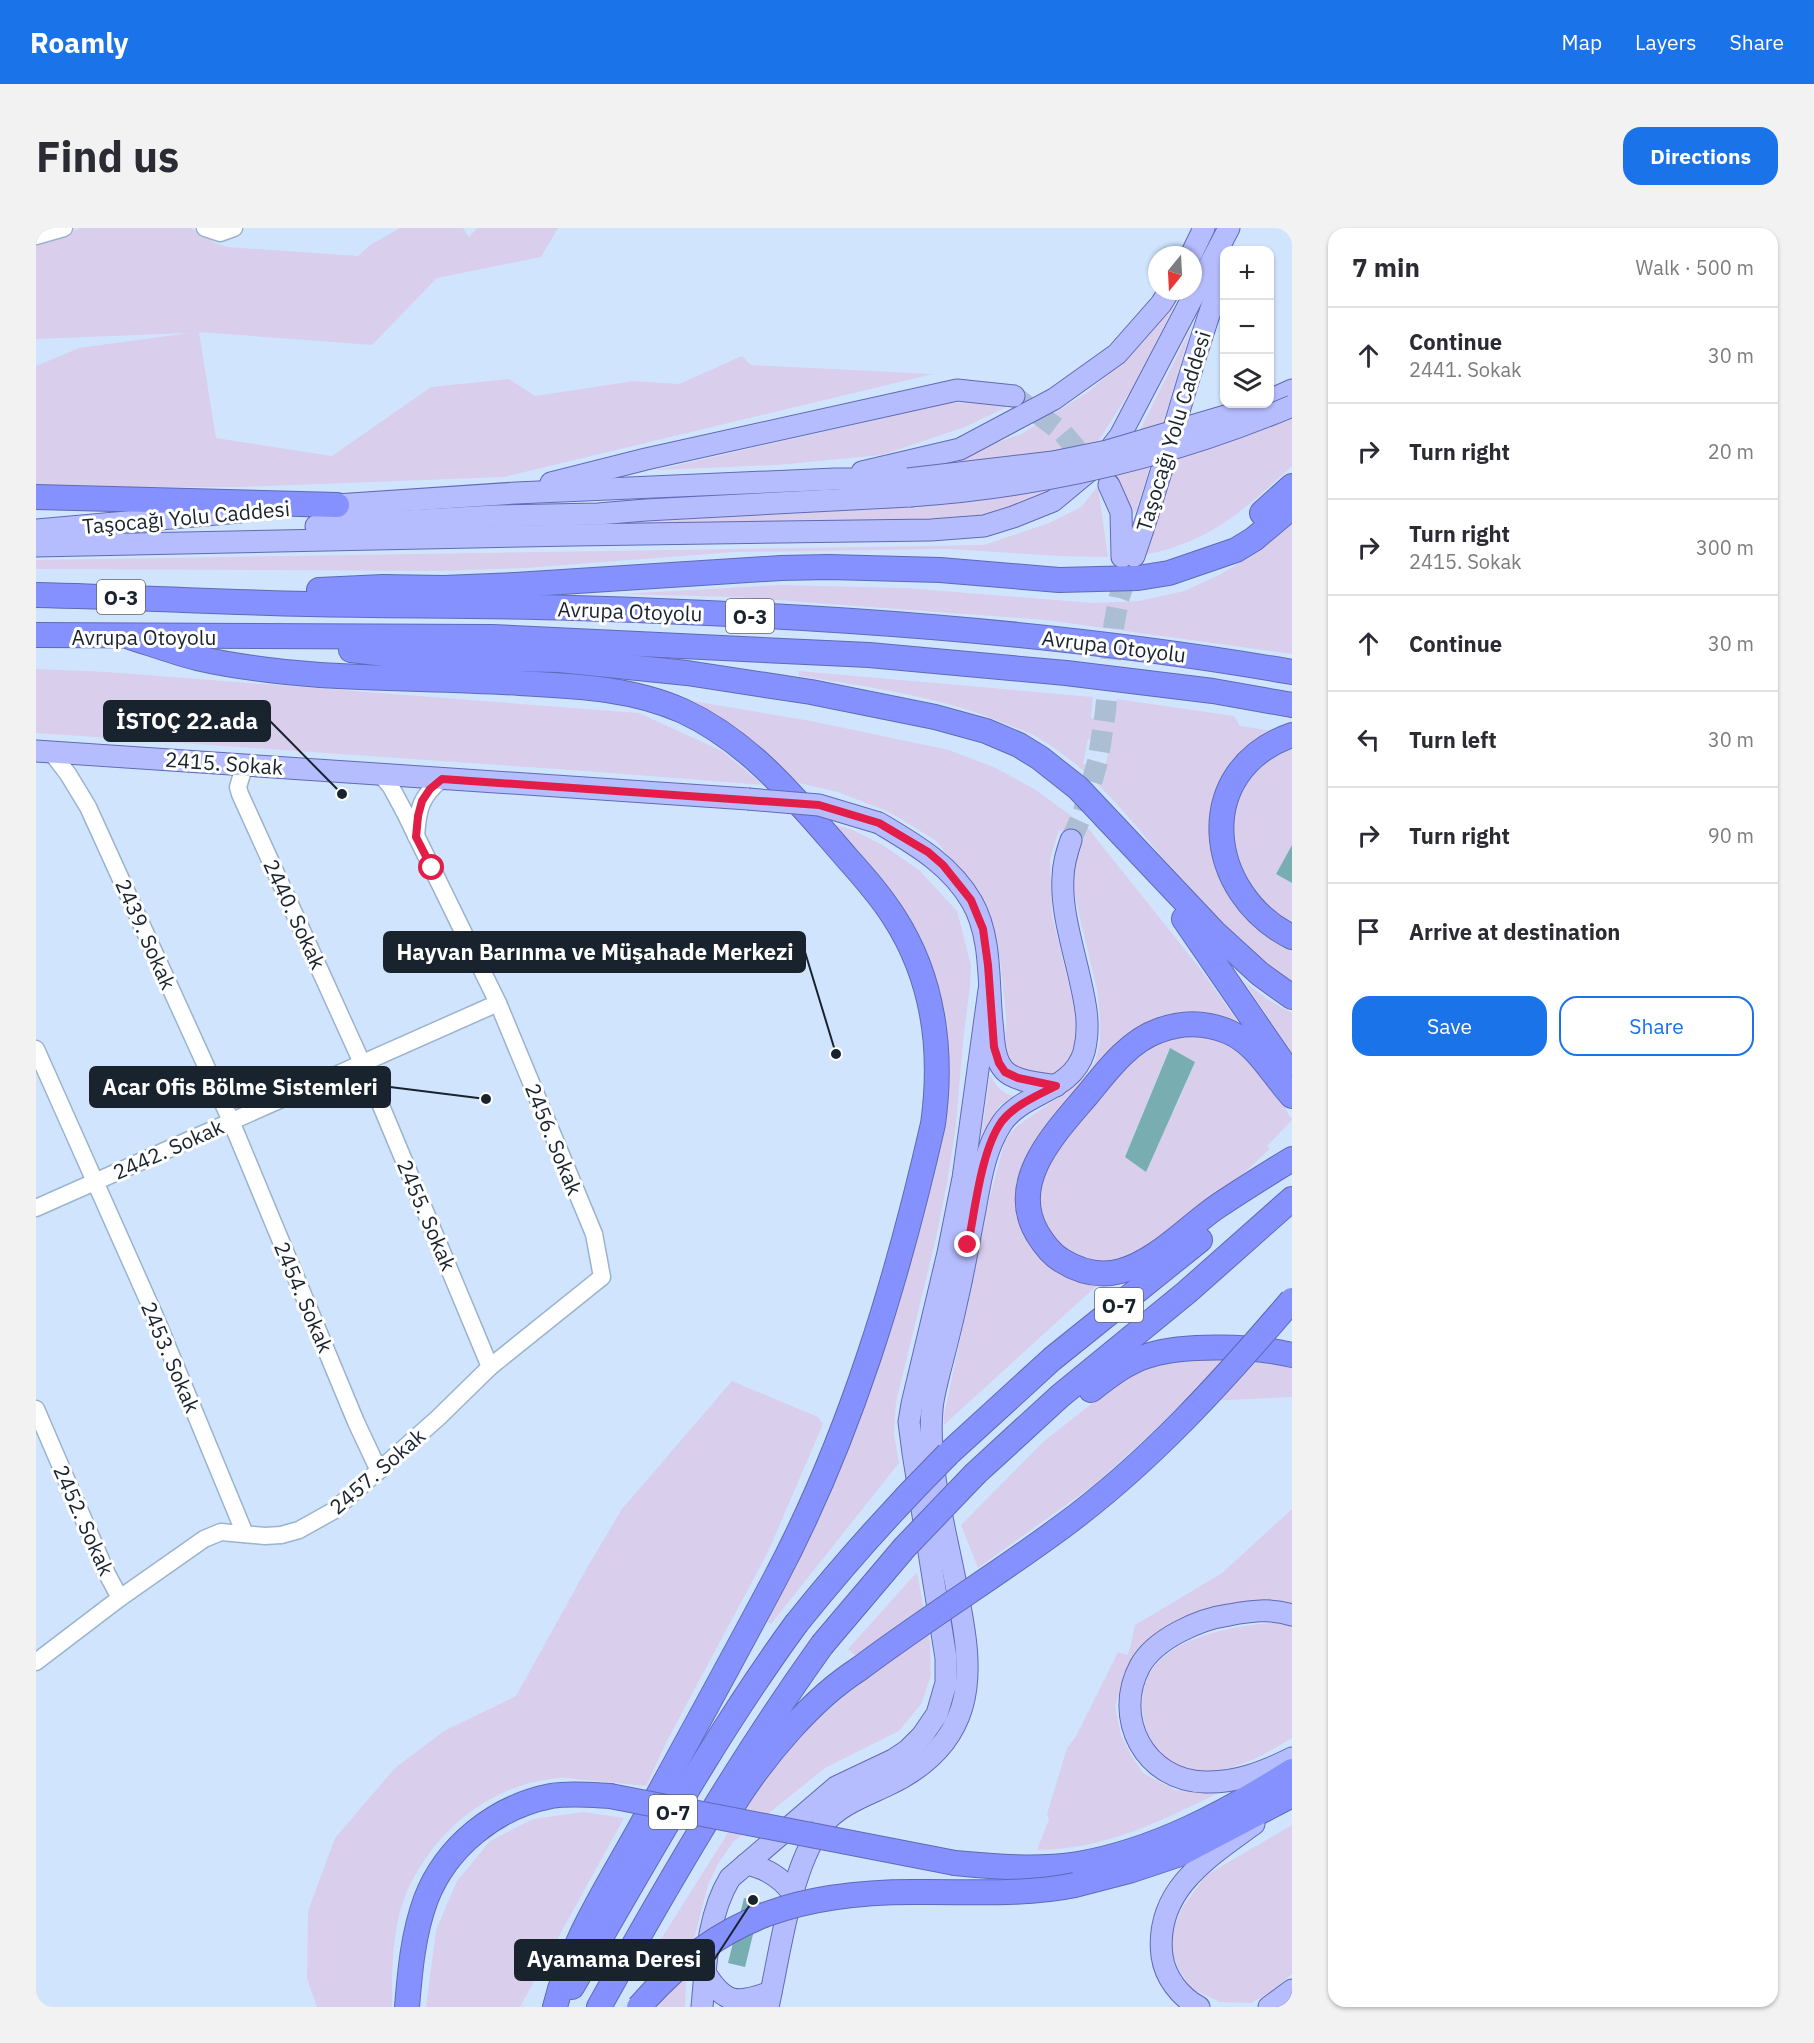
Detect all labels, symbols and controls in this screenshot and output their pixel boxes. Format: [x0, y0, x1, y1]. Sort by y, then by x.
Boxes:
text: Roamly [30, 24, 128, 61]
text: Map [1562, 28, 1602, 56]
text: Layers [1635, 28, 1697, 56]
text: Share [1730, 28, 1784, 56]
button: Directions [1623, 127, 1778, 185]
text: Find us [36, 129, 179, 184]
north arrow [1148, 246, 1202, 300]
map controls [1220, 246, 1274, 408]
button: + [1220, 246, 1274, 300]
text: 7 min [1352, 250, 1420, 284]
text: Walk · 500 m [1636, 254, 1754, 281]
button: − [1220, 300, 1274, 354]
street label: Taşocağı Yolu Caddesi [1129, 327, 1217, 535]
text: Continue [1409, 327, 1502, 356]
icon: ahead [1352, 339, 1385, 372]
text: 30 m [1708, 342, 1754, 369]
button: layers [1220, 354, 1274, 408]
text: 2441. Sokak [1409, 356, 1522, 383]
icon: right [1352, 435, 1385, 468]
text: Turn right [1409, 437, 1510, 466]
text: 20 m [1708, 438, 1754, 465]
street label: Taşocağı Yolu Caddesi [81, 494, 291, 540]
text: Turn right [1409, 519, 1510, 548]
icon: right [1352, 531, 1385, 564]
text: 300 m [1696, 534, 1754, 561]
text: 2415. Sokak [1409, 548, 1522, 575]
road number: O-3 [97, 580, 145, 614]
street label: Avrupa Otoyolu [557, 594, 703, 628]
road number: O-3 [726, 599, 774, 633]
street label: Avrupa Otoyolu [72, 623, 216, 651]
street label: Avrupa Otoyolu [1040, 623, 1188, 669]
icon: ahead [1352, 627, 1385, 660]
text: Continue [1409, 629, 1502, 658]
text: 30 m [1708, 630, 1754, 657]
callout: İSTOÇ 22.ada [104, 701, 270, 741]
text: İSTOÇ 22.ada [116, 706, 258, 735]
icon: left [1352, 723, 1385, 756]
text: Turn left [1409, 725, 1497, 754]
text: 30 m [1708, 726, 1754, 753]
street label: 2415. Sokak [164, 745, 284, 781]
icon: right [1352, 819, 1385, 852]
text: Turn right [1409, 821, 1510, 850]
text: 90 m [1708, 822, 1754, 849]
street label: 2440. Sokak [257, 854, 333, 974]
route start [418, 854, 444, 880]
street label: 2439. Sokak [109, 874, 183, 994]
icon: arrive [1352, 915, 1385, 948]
text: Arrive at destination [1409, 917, 1620, 946]
callout: Hayvan Barınma ve Müşahade Merkezi [384, 932, 805, 972]
text: Hayvan Barınma ve Müşahade Merkezi [396, 937, 794, 966]
button: Save [1352, 996, 1547, 1056]
button: Share [1559, 996, 1754, 1056]
callout: Acar Ofis Bölme Sistemleri [90, 1067, 390, 1107]
text: Acar Ofis Bölme Sistemleri [102, 1072, 378, 1101]
street label: 2456. Sokak [519, 1079, 589, 1199]
street label: 2442. Sokak [108, 1112, 228, 1186]
street label: 2455. Sokak [391, 1155, 463, 1275]
route end [954, 1231, 980, 1257]
street label: 2454. Sokak [268, 1237, 340, 1357]
road number: O-7 [1095, 1288, 1143, 1322]
street label: 2453. Sokak [135, 1297, 207, 1417]
street label: 2457. Sokak [323, 1422, 431, 1520]
street label: 2452. Sokak [47, 1460, 121, 1580]
road number: O-7 [649, 1795, 697, 1829]
callout: Ayamama Deresi [515, 1940, 714, 1980]
text: Ayamama Deresi [527, 1944, 701, 1973]

